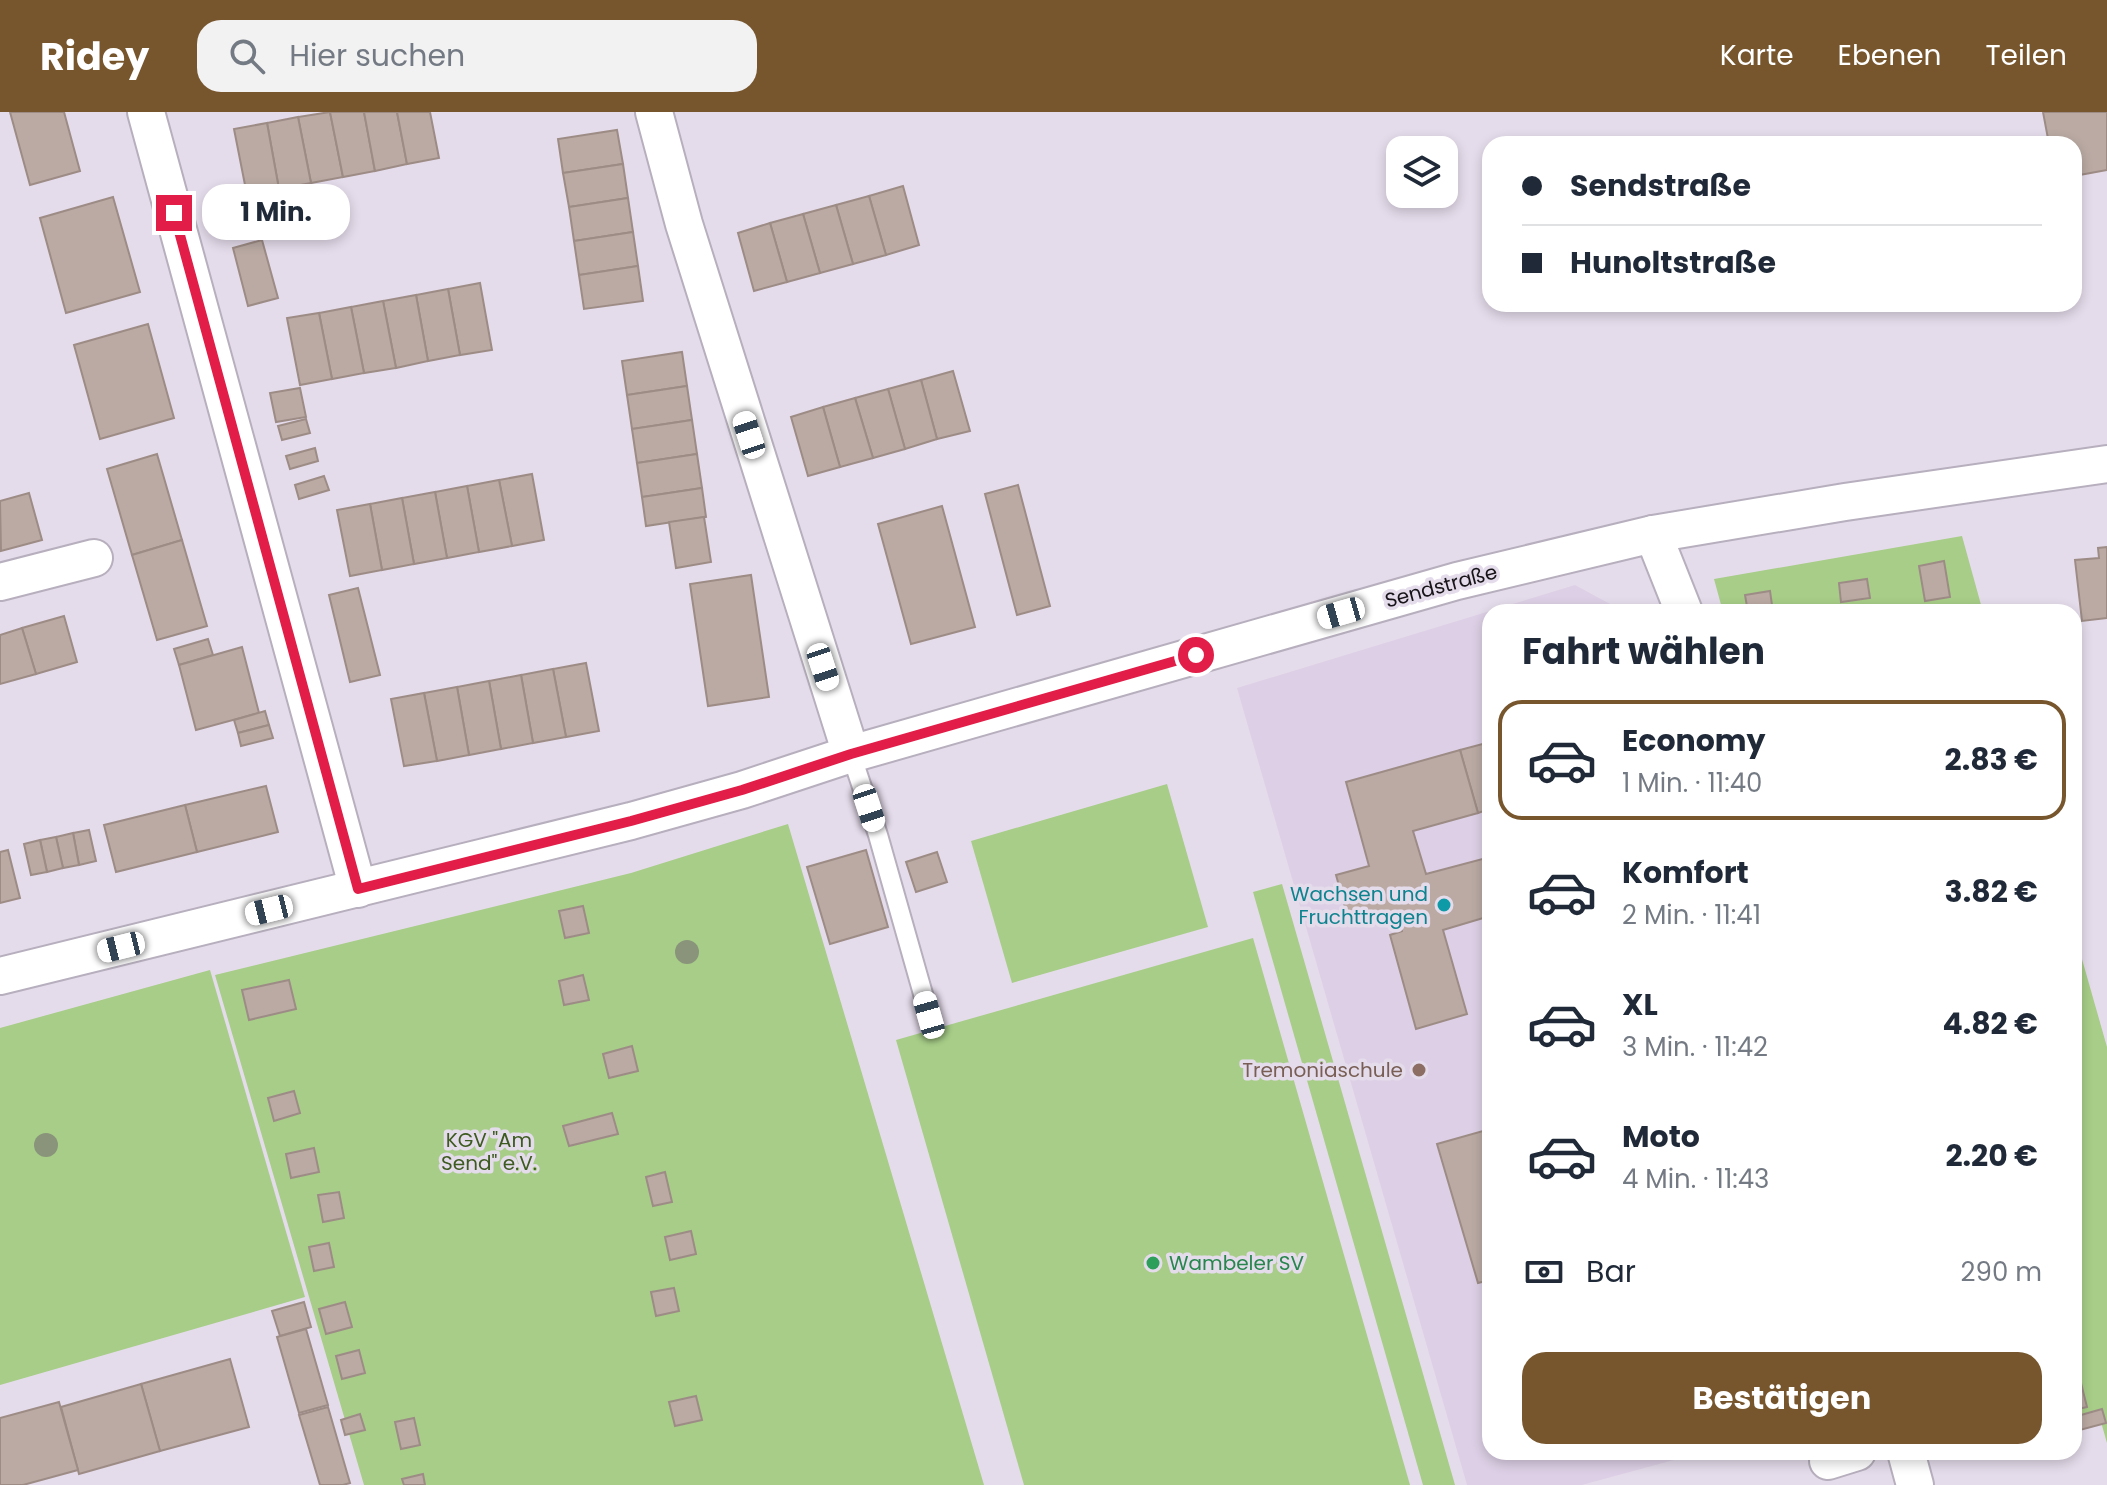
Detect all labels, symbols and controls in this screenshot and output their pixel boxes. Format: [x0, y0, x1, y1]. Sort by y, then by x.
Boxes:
search box [197, 20, 757, 92]
text: Ridey [40, 30, 149, 83]
icon: search [225, 34, 269, 78]
text: Hier suchen [289, 34, 465, 77]
text: Karte [1720, 36, 1794, 75]
text: Ebenen [1838, 36, 1941, 75]
text: Teilen [1985, 36, 2067, 75]
map controls [1386, 136, 1458, 208]
button: layers [1386, 136, 1458, 208]
text: Sendstraße [1570, 164, 1751, 207]
callout: 1 Min. [202, 185, 350, 241]
text: 1 Min. [240, 194, 312, 230]
route end [156, 195, 192, 231]
text: Hunoltstraße [1570, 241, 1776, 284]
car [730, 408, 768, 462]
street label: Sendstraße [1382, 558, 1500, 614]
car [1315, 595, 1367, 631]
text: Fahrt wählen [1522, 626, 1765, 677]
route start [1178, 637, 1214, 673]
car [804, 640, 842, 694]
text: Economy [1622, 719, 1766, 762]
icon: car [1526, 724, 1598, 796]
text: 2.83 € [1945, 738, 2038, 781]
text: 1 Min. · 11:40 [1622, 765, 1762, 801]
car [850, 781, 888, 835]
text: Komfort [1622, 851, 1749, 894]
icon: car [1526, 856, 1598, 928]
text: 3.82 € [1945, 870, 2038, 913]
place label: Wachsen und Fruchttragen [1290, 880, 1428, 931]
car [243, 893, 295, 927]
marker: Wachsen und Fruchttragen [1435, 896, 1453, 914]
text: 2 Min. · 11:41 [1622, 897, 1761, 933]
car [95, 930, 147, 964]
text: XL [1622, 983, 1658, 1026]
icon: car [1526, 988, 1598, 1060]
car [911, 989, 947, 1041]
text: 4.82 € [1942, 1002, 2038, 1045]
text: 3 Min. · 11:42 [1622, 1029, 1768, 1065]
place label: Tremoniaschule [1242, 1056, 1403, 1084]
marker: Tremoniaschule [1410, 1061, 1428, 1079]
text: Moto [1622, 1115, 1700, 1158]
icon: car [1526, 1120, 1598, 1192]
park label: KGV "Am Send" e.V. [441, 1126, 537, 1177]
text: 2.20 € [1945, 1134, 2038, 1177]
text: 4 Min. · 11:43 [1622, 1161, 1769, 1197]
place label: Wambeler SV [1169, 1249, 1304, 1277]
icon: cash [1522, 1250, 1566, 1294]
text: Bar [1586, 1250, 1636, 1293]
marker: Wambeler SV [1144, 1254, 1162, 1272]
text: 290 m [1961, 1254, 2042, 1290]
button: Bestätigen [1522, 1352, 2042, 1444]

